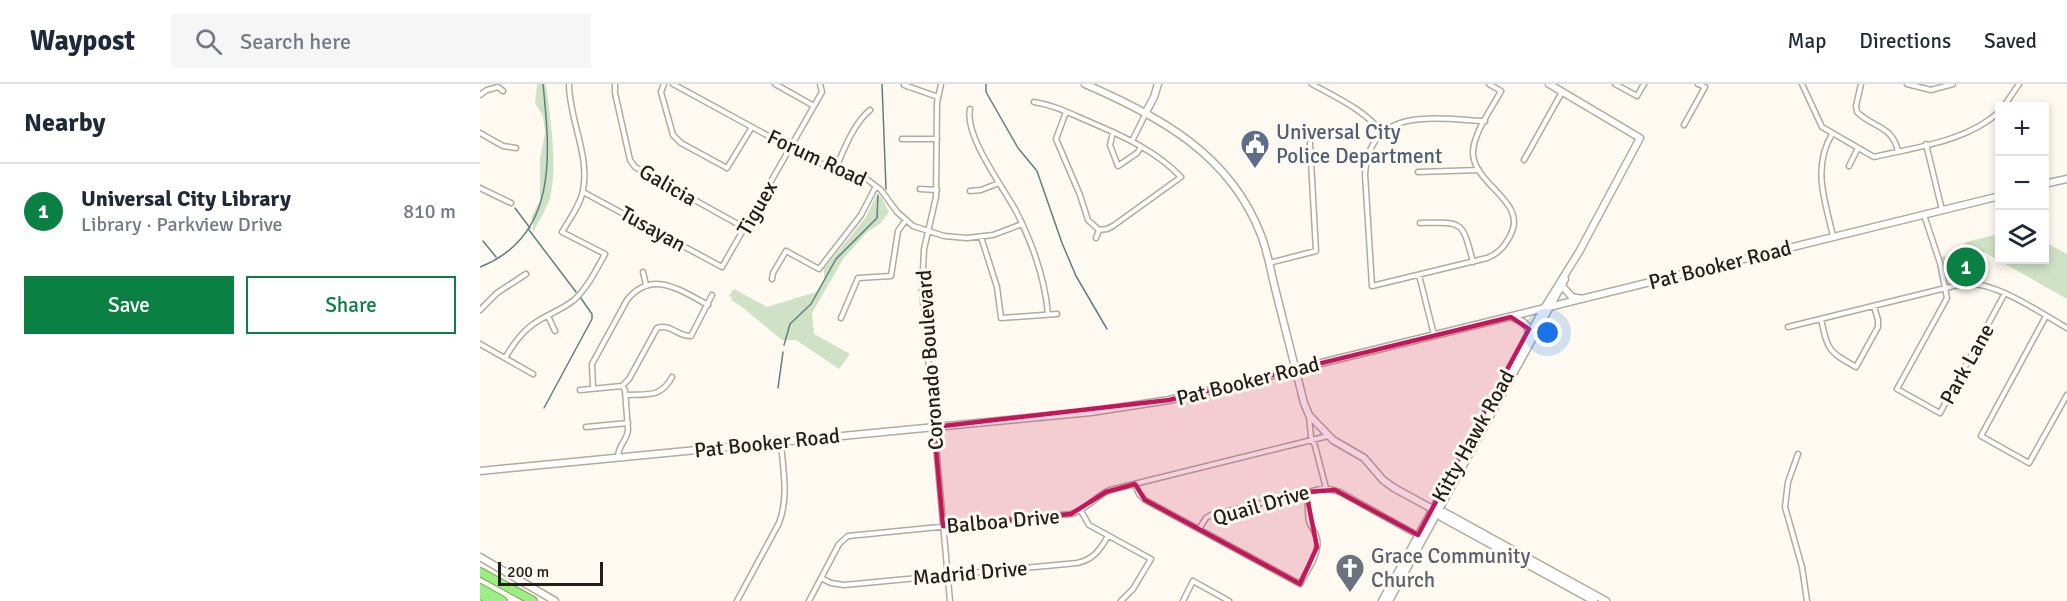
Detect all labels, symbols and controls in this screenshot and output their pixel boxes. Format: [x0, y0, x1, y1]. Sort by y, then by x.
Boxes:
search box [171, 14, 591, 68]
text: Waypost [30, 24, 135, 58]
icon: search [192, 25, 225, 58]
text: Search here [240, 28, 351, 55]
text: Map [1788, 28, 1826, 54]
text: Directions [1859, 28, 1951, 54]
text: Saved [1984, 28, 2037, 54]
map controls [1995, 102, 2049, 264]
button: + [1995, 102, 2049, 156]
text: Nearby [24, 107, 105, 139]
place label: Universal City Police Department [1276, 119, 1442, 169]
street label: Forum Road [763, 124, 871, 192]
public building icon: Universal City Police Department [1239, 128, 1271, 170]
button: − [1995, 156, 2049, 210]
street label: Galicia [634, 158, 702, 212]
street label: Tiguex [731, 176, 783, 240]
text: Universal City Library [81, 185, 291, 212]
text: 1 [38, 199, 49, 224]
text: 810 m [403, 199, 456, 224]
street label: Tusayan [616, 200, 690, 258]
button: layers [1995, 210, 2049, 264]
text: Library · Parkview Drive [81, 212, 283, 237]
street label: Pat Booker Road [1646, 235, 1794, 295]
pin: 1 [1946, 244, 1986, 290]
street label: Coronado Boulevard [911, 269, 949, 451]
button: Save [24, 276, 234, 334]
button: Share [246, 276, 456, 334]
your location [1533, 318, 1562, 347]
street label: Park Lane [1934, 319, 2000, 409]
street label: Pat Booker Road [1174, 351, 1322, 411]
street label: Kitty Hawk Road [1426, 365, 1520, 507]
street label: Pat Booker Road [693, 422, 841, 464]
street label: Quail Drive [1210, 479, 1312, 531]
street label: Balboa Drive [945, 503, 1061, 539]
place label: Grace Community Church [1371, 543, 1530, 593]
church icon: Grace Community Church [1334, 552, 1366, 594]
street label: Madrid Drive [912, 555, 1028, 591]
scale bar [498, 559, 603, 586]
text: 200 m [507, 562, 549, 582]

